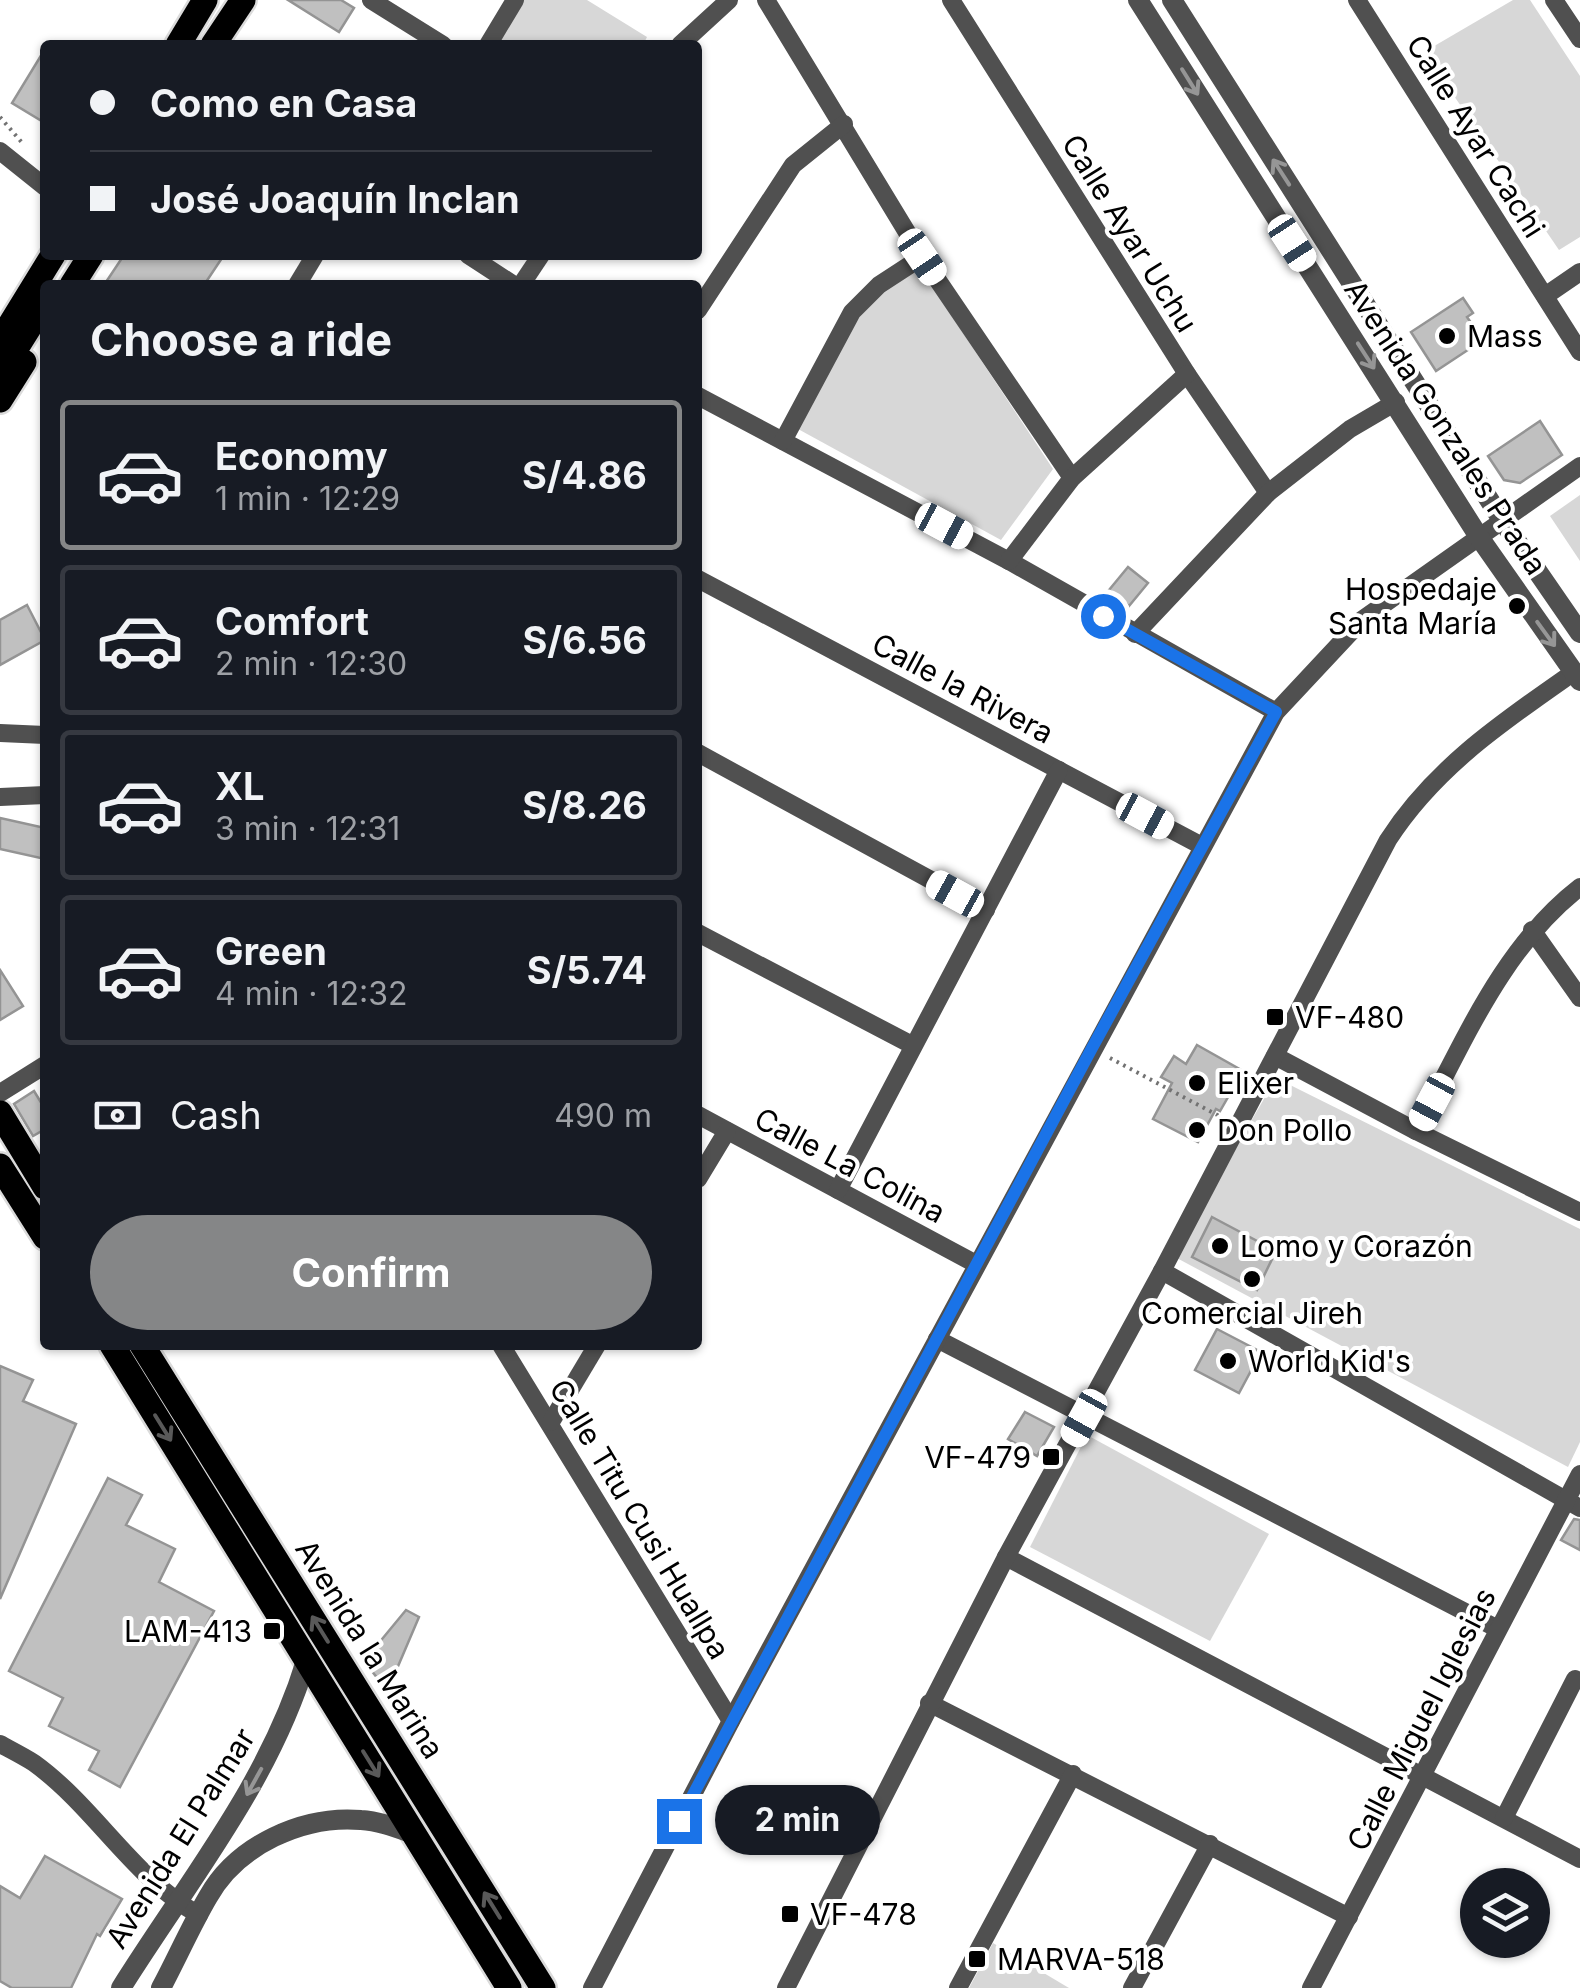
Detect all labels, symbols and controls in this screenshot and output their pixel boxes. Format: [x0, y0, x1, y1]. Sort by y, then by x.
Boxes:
street label: Calle Ayar Cachi [1399, 28, 1553, 244]
one-way arrow [1180, 68, 1200, 96]
text: Como en Casa [150, 80, 417, 126]
street label: Calle Ayar Uchu [1055, 128, 1205, 338]
one-way arrow [1271, 159, 1292, 187]
text: José Joaquín Inclan [150, 176, 520, 222]
car [1263, 210, 1321, 276]
car [893, 224, 951, 290]
street label: Avenida Gonzales Prada [1337, 273, 1555, 581]
text: Choose a ride [90, 312, 392, 367]
place label: Mass [1467, 318, 1543, 354]
marker: Mass [1436, 325, 1458, 347]
one-way arrow [1355, 341, 1376, 369]
icon: car [95, 430, 185, 520]
text: Economy [215, 433, 388, 479]
text: S/4.86 [522, 452, 647, 498]
text: 1 min · 12:29 [215, 479, 400, 518]
car [910, 499, 978, 553]
place label: Hospedaje Santa María [1328, 571, 1497, 641]
route start [1081, 594, 1126, 639]
icon: car [95, 595, 185, 685]
marker: Hospedaje Santa María [1506, 595, 1528, 617]
text: Comfort [215, 598, 369, 644]
text: S/6.56 [522, 617, 647, 663]
one-way arrow [1535, 620, 1556, 647]
street label: Calle la Rivera [866, 625, 1060, 751]
text: 2 min · 12:30 [215, 644, 407, 683]
icon: car [95, 760, 185, 850]
text: XL [215, 763, 265, 809]
text: S/8.26 [522, 782, 647, 828]
car [1111, 789, 1179, 843]
text: 3 min · 12:31 [215, 809, 400, 848]
car [921, 866, 989, 922]
icon: car [95, 925, 185, 1015]
text: Green [215, 928, 327, 974]
text: S/5.74 [527, 947, 647, 993]
text: 4 min · 12:32 [215, 974, 408, 1013]
place label: VF-480 [1295, 999, 1404, 1035]
marker: VF-480 [1264, 1006, 1286, 1028]
place label: Elixer [1217, 1065, 1294, 1101]
car [1405, 1068, 1459, 1136]
marker: Elixer [1186, 1072, 1208, 1094]
icon: cash [90, 1088, 145, 1143]
text: Cash [170, 1092, 262, 1138]
text: 490 m [554, 1096, 652, 1135]
street label: Calle La Colina [749, 1100, 951, 1230]
place label: Don Pollo [1217, 1112, 1352, 1148]
marker: Don Pollo [1186, 1119, 1208, 1141]
button: Confirm [90, 1215, 652, 1330]
place label: Lomo y Corazón [1240, 1228, 1473, 1264]
marker: Lomo y Corazón [1209, 1235, 1231, 1257]
marker: Comercial Jireh [1241, 1268, 1263, 1290]
place label: Comercial Jireh [1141, 1295, 1363, 1331]
place label: World Kid's [1248, 1343, 1411, 1379]
marker: World Kid's [1217, 1350, 1239, 1372]
street label: Calle Titu Cusi Huallpa [542, 1373, 738, 1665]
car [1056, 1384, 1112, 1452]
one-way arrow [153, 1413, 173, 1442]
place label: VF-479 [924, 1439, 1031, 1475]
marker: VF-479 [1040, 1446, 1062, 1468]
street label: Avenida la Marina [288, 1533, 452, 1765]
street label: Calle Miguel Iglesias [1339, 1582, 1503, 1856]
place label: LAM-413 [124, 1613, 252, 1649]
one-way arrow [309, 1616, 330, 1644]
marker: LAM-413 [261, 1620, 283, 1642]
street label: Avenida El Palmar [98, 1721, 262, 1955]
one-way arrow [360, 1749, 381, 1778]
one-way arrow [243, 1767, 263, 1797]
callout: 2 min [714, 1786, 879, 1856]
route end [657, 1799, 702, 1844]
text: 2 min [755, 1800, 840, 1839]
map controls [1460, 1868, 1550, 1958]
button: layers [1460, 1868, 1550, 1958]
one-way arrow [481, 1891, 502, 1920]
place label: VF-478 [810, 1896, 917, 1932]
marker: VF-478 [779, 1903, 801, 1925]
place label: MARVA-518 [997, 1941, 1165, 1977]
marker: MARVA-518 [966, 1948, 988, 1970]

